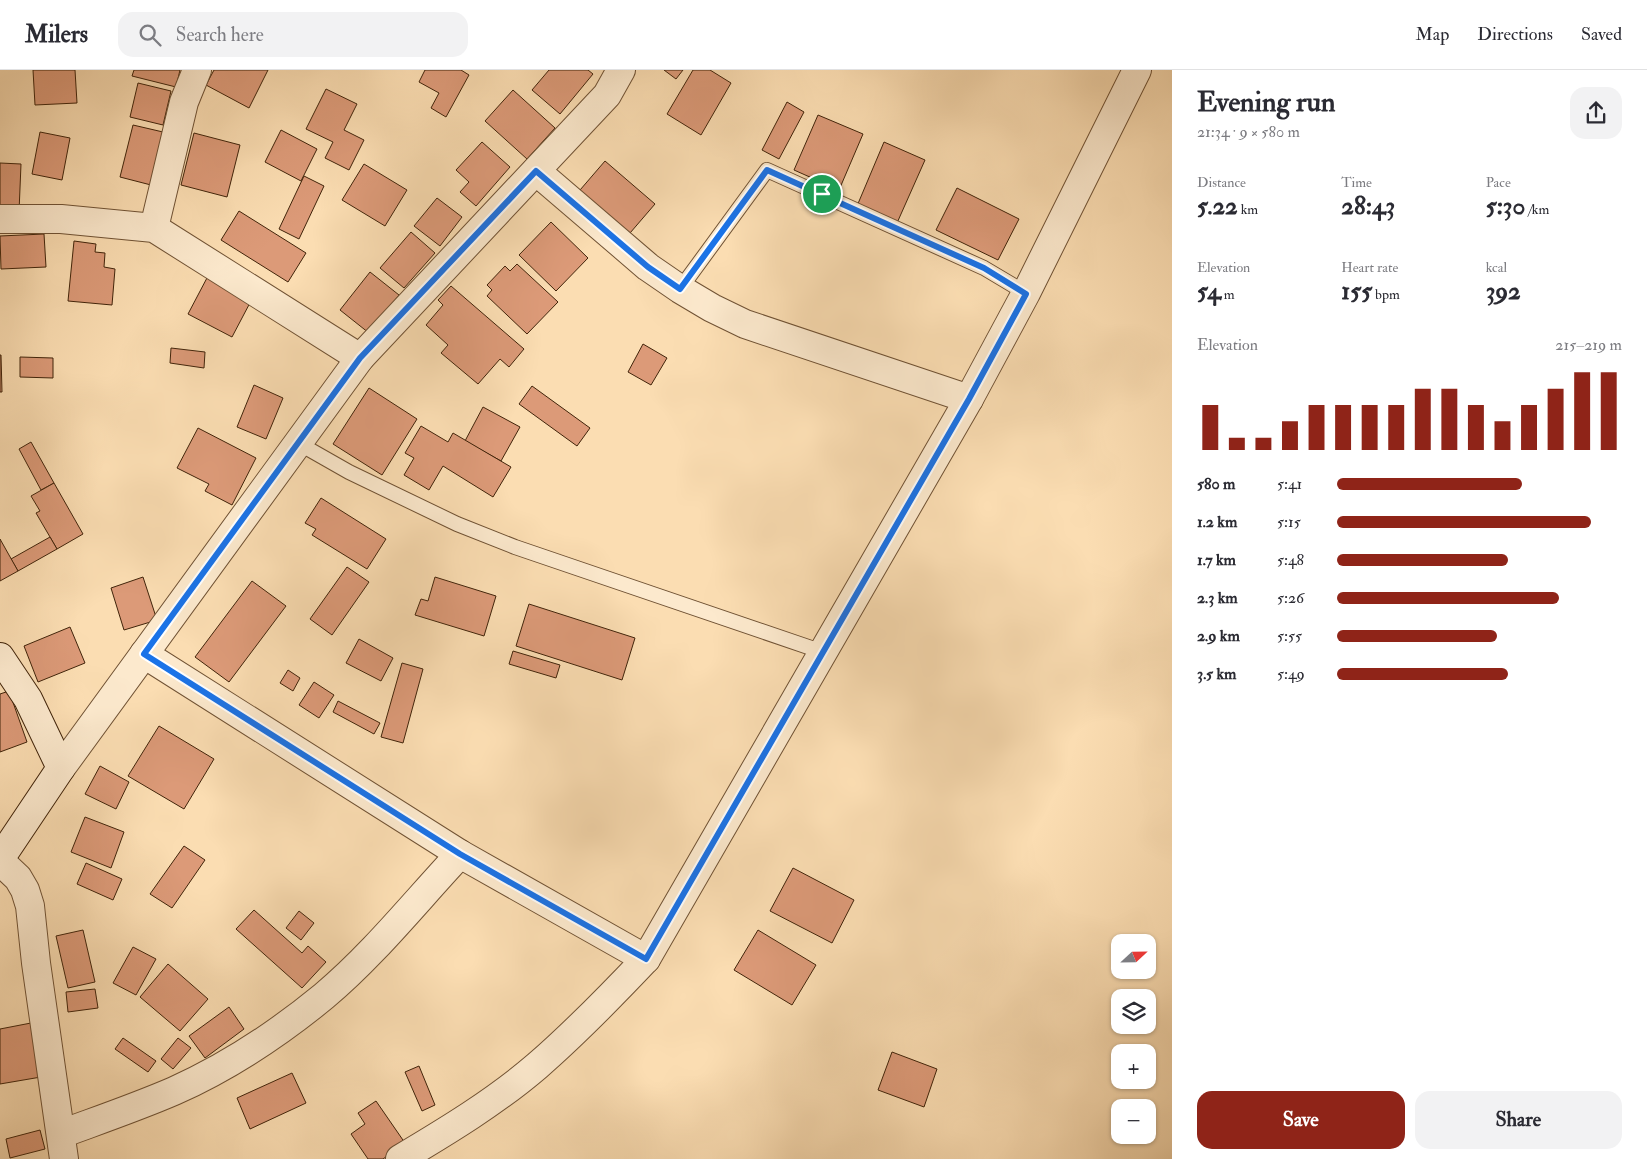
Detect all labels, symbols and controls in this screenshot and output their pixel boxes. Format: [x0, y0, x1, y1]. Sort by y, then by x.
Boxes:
search box [118, 12, 468, 57]
text: Milers [25, 19, 88, 50]
icon: search [136, 21, 164, 49]
text: Search here [176, 23, 264, 47]
text: Map [1416, 23, 1449, 46]
text: Directions [1477, 23, 1553, 46]
text: Saved [1581, 23, 1622, 46]
text: Evening run [1197, 85, 1335, 120]
button: share [1570, 87, 1622, 139]
text: 21:34 · 9 × 580 m [1197, 122, 1300, 142]
pin [801, 173, 843, 215]
text: Distance [1197, 174, 1246, 191]
text: Time [1341, 174, 1372, 191]
text: Pace [1486, 174, 1511, 191]
icon: arrive [808, 180, 836, 208]
text: 5.22 [1197, 191, 1238, 222]
text: 28:43 [1341, 191, 1395, 222]
text: 5:30 [1486, 191, 1525, 222]
text: km [1238, 201, 1258, 218]
text: /km [1525, 201, 1549, 218]
text: Elevation [1197, 259, 1250, 276]
text: Heart rate [1341, 259, 1398, 276]
text: kcal [1486, 259, 1507, 276]
text: 54 [1197, 276, 1221, 307]
text: 155 [1341, 276, 1372, 307]
text: 392 [1486, 276, 1521, 307]
text: m [1221, 286, 1235, 303]
text: bpm [1372, 286, 1400, 303]
text: Elevation [1197, 335, 1258, 355]
text: 215–219 m [1555, 335, 1622, 355]
text: 580 m [1197, 474, 1236, 494]
text: 5:41 [1277, 474, 1302, 494]
text: 1.2 km [1197, 512, 1237, 532]
text: 5:15 [1277, 512, 1301, 532]
text: 1.7 km [1197, 550, 1236, 570]
text: 5:48 [1277, 550, 1304, 570]
text: 2.3 km [1197, 588, 1238, 608]
text: 5:26 [1277, 588, 1304, 608]
text: 2.9 km [1197, 626, 1240, 646]
text: 5:55 [1277, 626, 1302, 646]
text: 3.5 km [1197, 664, 1236, 684]
text: 5:49 [1277, 664, 1305, 684]
north arrow [1111, 934, 1156, 979]
map controls [1111, 934, 1156, 1144]
button: layers [1111, 989, 1156, 1034]
button: + [1111, 1044, 1156, 1089]
button: Save [1197, 1091, 1405, 1149]
button: Share [1415, 1091, 1622, 1149]
button: − [1111, 1099, 1156, 1144]

